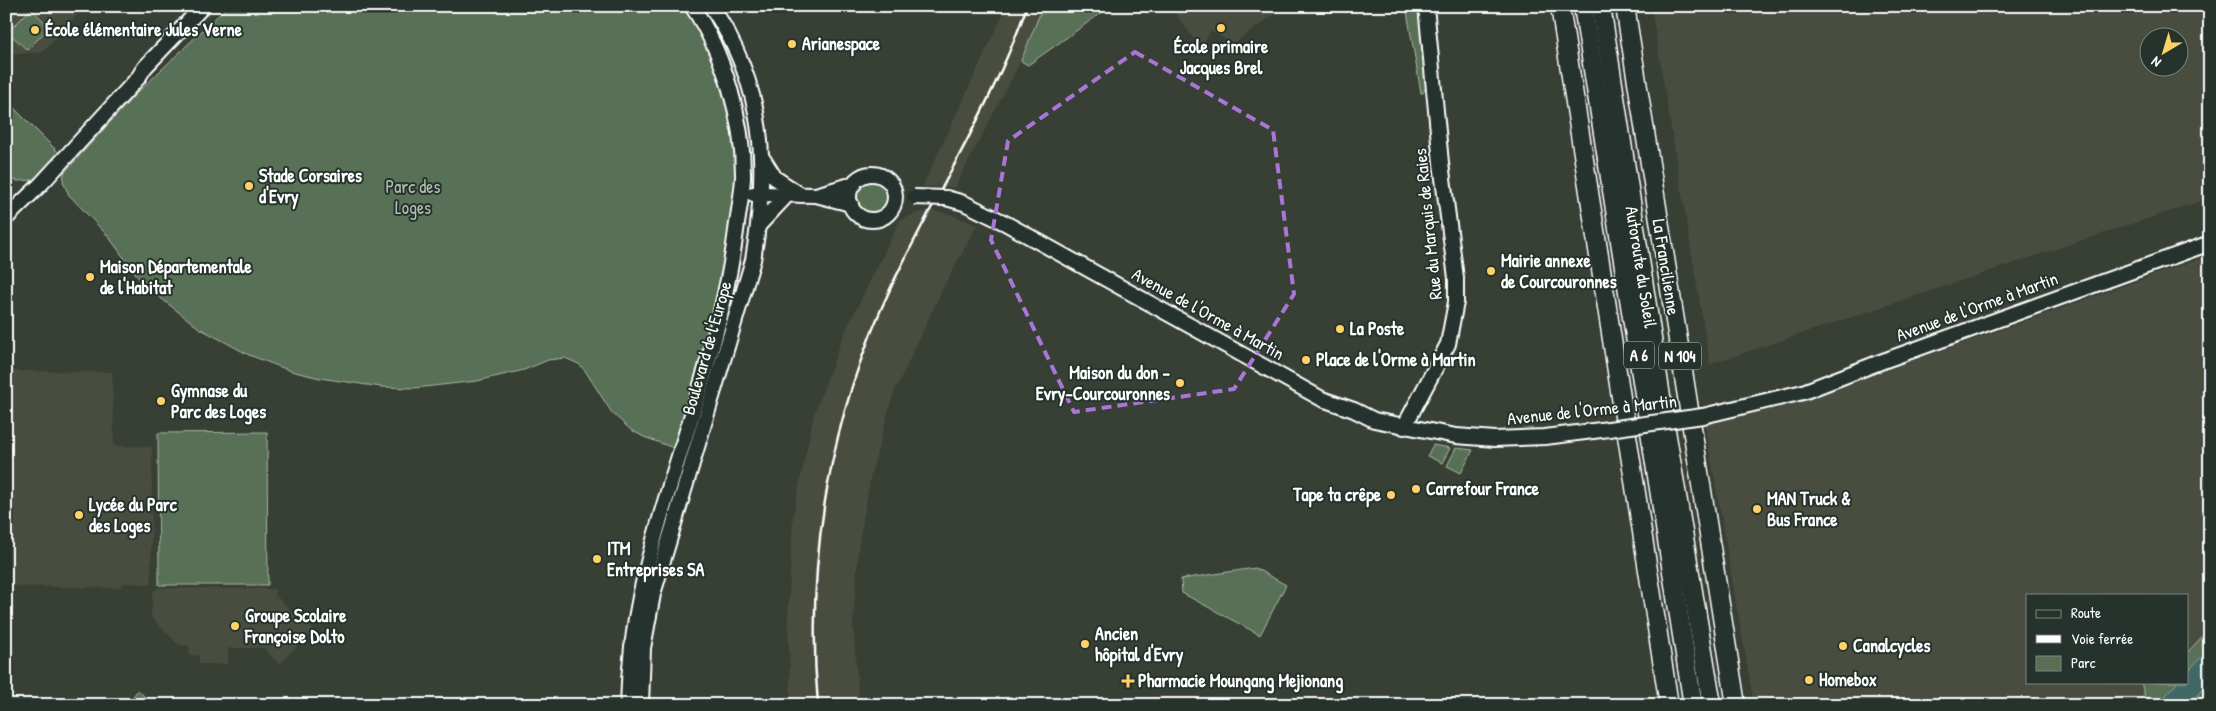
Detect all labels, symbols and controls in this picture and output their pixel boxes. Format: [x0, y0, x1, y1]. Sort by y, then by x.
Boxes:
place label: École élémentaire Jules Verne [45, 17, 243, 42]
marker: École primaire Jacques Brel [1215, 22, 1227, 34]
marker: École élémentaire Jules Verne [29, 24, 41, 36]
north arrow [2138, 28, 2188, 78]
place label: Arianespace [802, 31, 881, 57]
place label: École primaire Jacques Brel [1174, 34, 1269, 81]
marker: Arianespace [786, 38, 798, 50]
text: N [2146, 53, 2164, 72]
street label: Rue du Marquis de Raies [1407, 147, 1448, 301]
place label: Stade Corsaires d'Evry [259, 163, 362, 210]
park label: Parc des Loges [386, 174, 441, 220]
marker: Stade Corsaires d'Evry [243, 180, 255, 192]
street label: Autoroute du Soleil [1620, 204, 1663, 330]
street label: La Francilienne [1647, 217, 1686, 317]
place label: Mairie annexe de Courcouronnes [1501, 248, 1617, 294]
place label: Maison Départementale de l'Habitat [100, 254, 253, 300]
street label: Avenue de l'Orme à Martin [1128, 261, 1289, 366]
marker: Mairie annexe de Courcouronnes [1485, 265, 1497, 277]
street label: Avenue de l'Orme à Martin [1892, 266, 2061, 347]
marker: Maison Départementale de l'Habitat [84, 271, 96, 283]
street label: Boulevard de l'Europe [675, 278, 738, 418]
place label: La Poste [1350, 316, 1405, 341]
marker: La Poste [1334, 323, 1346, 335]
road number: A 6 [1624, 342, 1654, 368]
road number: N 104 [1659, 342, 1701, 370]
place label: Place de l'Orme à Martin [1316, 347, 1476, 372]
marker: Place de l'Orme à Martin [1300, 354, 1312, 366]
place label: Maison du don – Evry-Courcouronnes [1036, 360, 1170, 407]
marker: Maison du don – Evry-Courcouronnes [1174, 377, 1186, 389]
place label: Gymnase du Parc des Loges [171, 378, 266, 425]
street label: Avenue de l'Orme à Martin [1506, 388, 1678, 431]
marker: Gymnase du Parc des Loges [155, 395, 167, 407]
place label: Carrefour France [1426, 476, 1540, 501]
place label: Tape ta crêpe [1292, 482, 1382, 508]
marker: Carrefour France [1410, 483, 1422, 495]
place label: MAN Truck & Bus France [1767, 486, 1851, 532]
marker: Tape ta crêpe [1385, 489, 1397, 501]
place label: Lycée du Parc des Loges [89, 492, 178, 539]
marker: MAN Truck & Bus France [1751, 503, 1763, 515]
marker: Lycée du Parc des Loges [73, 509, 85, 521]
place label: ITM Entreprises SA [607, 536, 704, 583]
marker: ITM Entreprises SA [591, 553, 603, 565]
legend [2026, 594, 2188, 684]
text: Route [2071, 602, 2101, 623]
place label: Groupe Scolaire Françoise Dolto [244, 603, 347, 649]
marker: Groupe Scolaire Françoise Dolto [229, 620, 241, 632]
place label: Ancien hôpital d'Evry [1095, 621, 1184, 668]
text: Voie ferrée [2071, 628, 2133, 649]
place label: Canalcycles [1853, 633, 1930, 659]
marker: Ancien hôpital d'Evry [1079, 638, 1091, 650]
marker: Canalcycles [1837, 640, 1849, 652]
text: Parc [2071, 652, 2096, 673]
place label: Homebox [1819, 667, 1877, 692]
place label: Pharmacie Moungang Mejionang [1138, 668, 1343, 694]
marker: Homebox [1803, 674, 1815, 686]
marker: Pharmacie Moungang Mejionang [1122, 675, 1134, 687]

